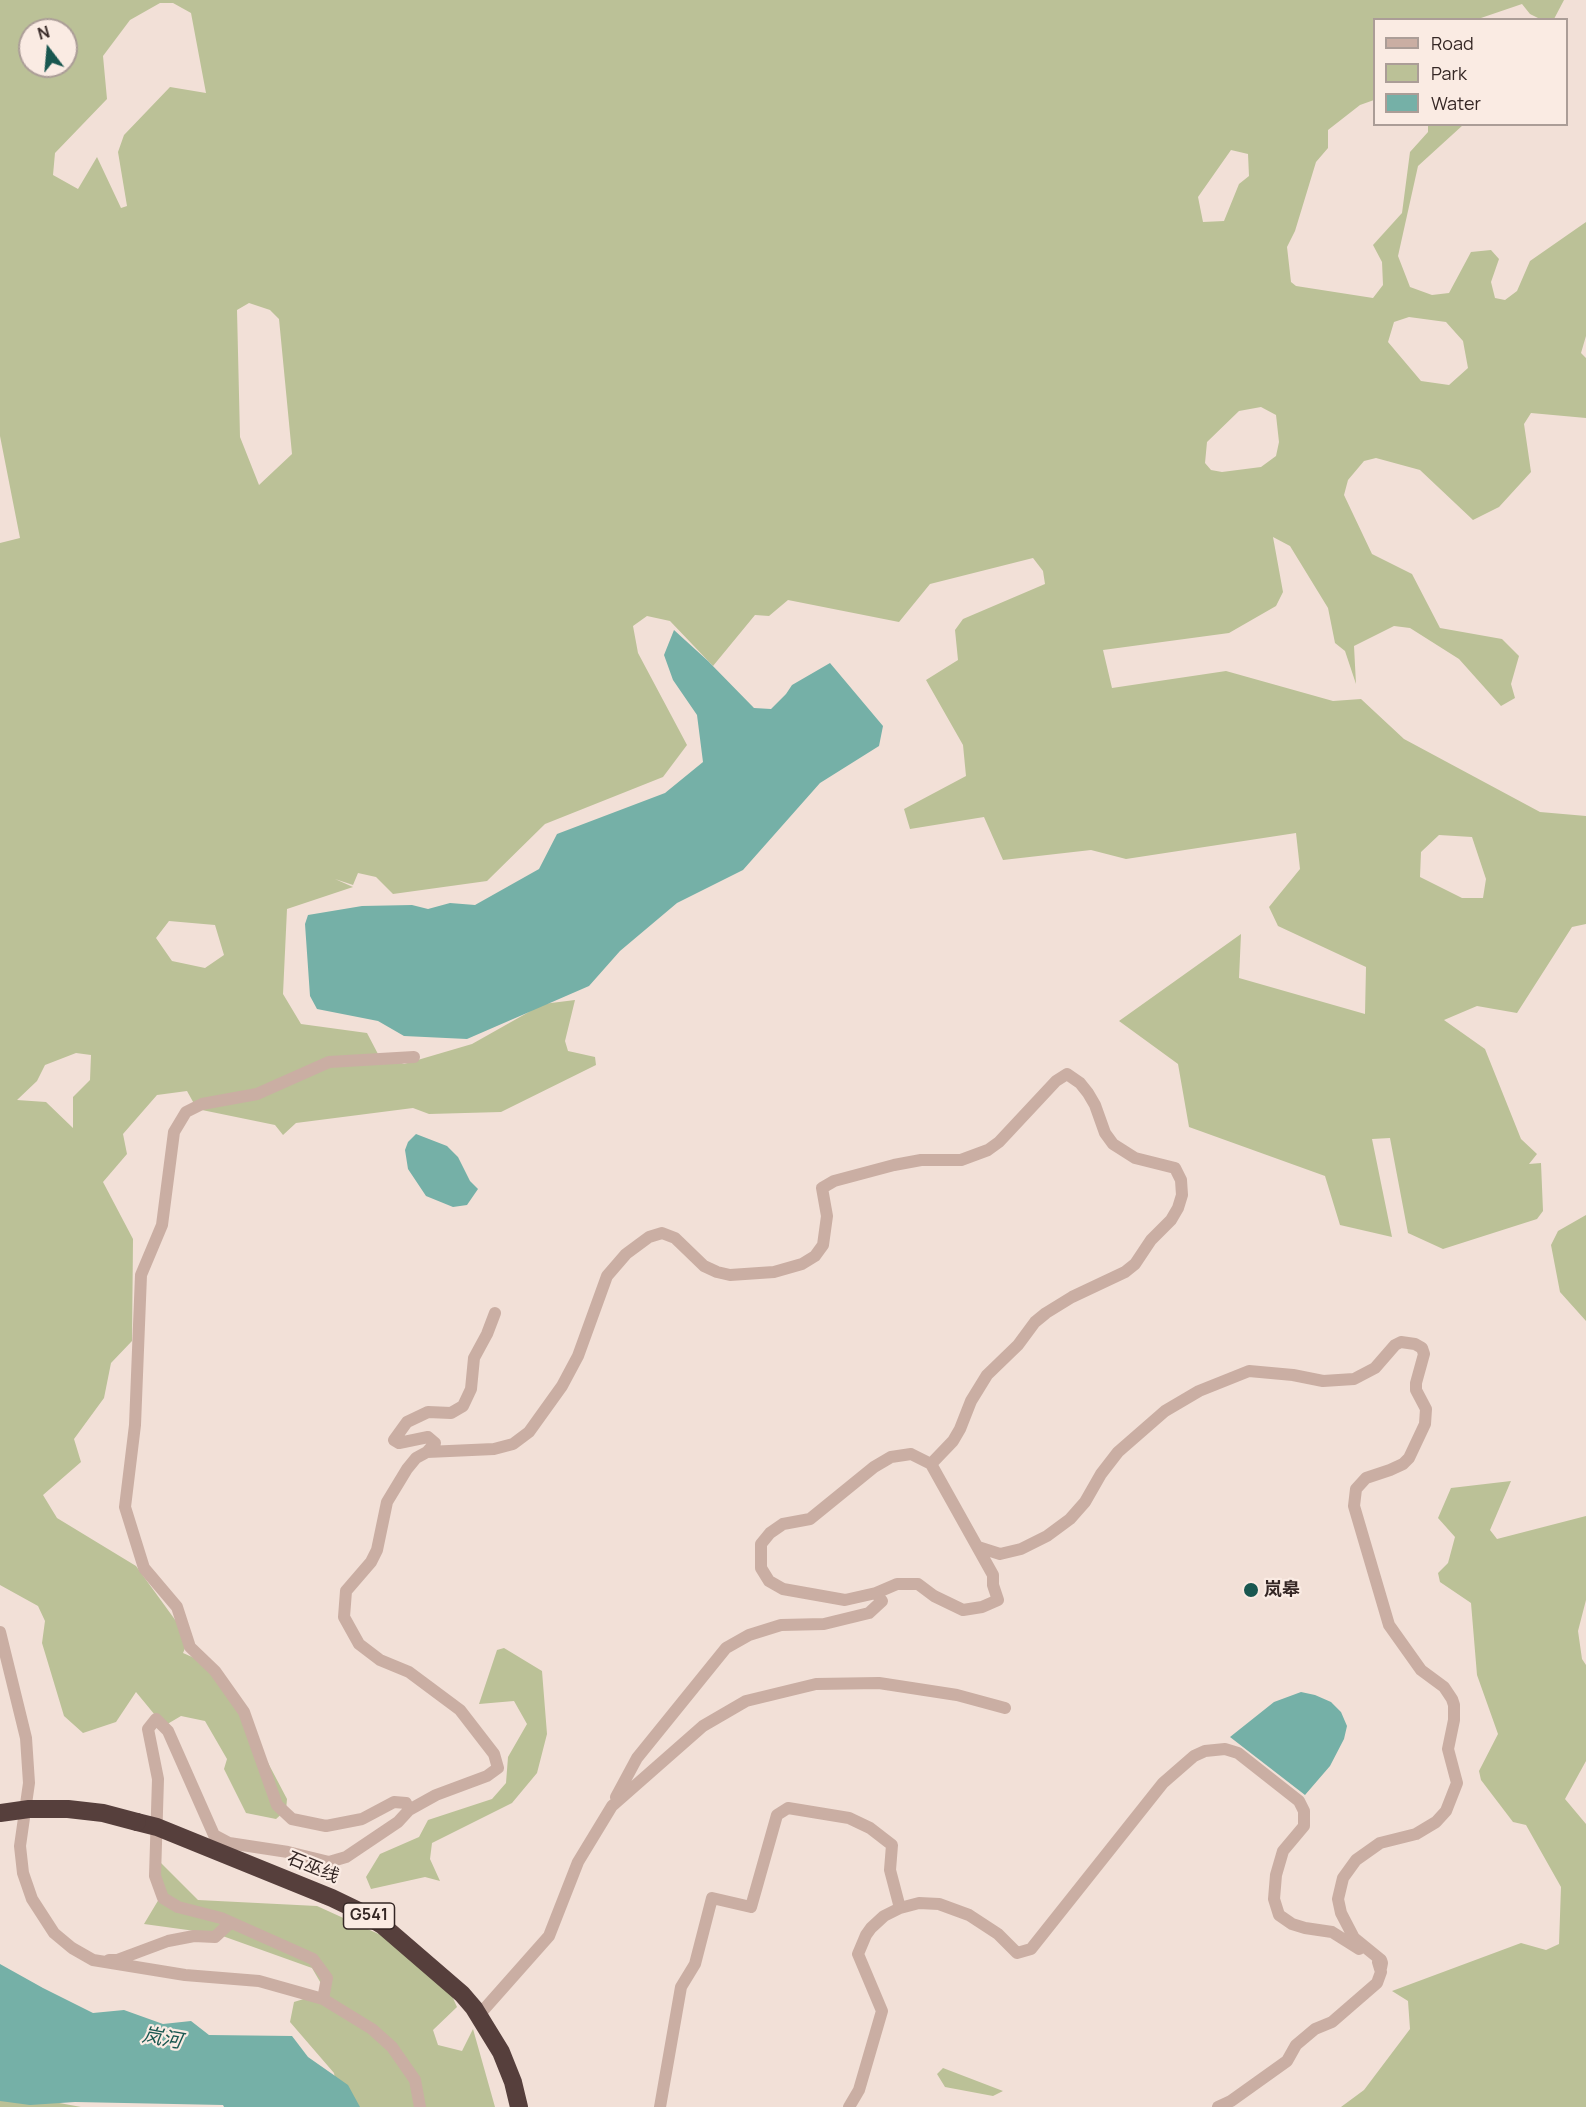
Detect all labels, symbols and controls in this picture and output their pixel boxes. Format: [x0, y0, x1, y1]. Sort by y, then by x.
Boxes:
north arrow [18, 18, 78, 78]
legend [1373, 18, 1568, 126]
text: N [35, 20, 52, 45]
text: Road [1431, 31, 1474, 55]
text: Park [1431, 61, 1467, 85]
text: Water [1431, 91, 1481, 115]
place label: 岚皋 [1264, 1579, 1300, 1601]
marker: 岚皋 [1242, 1581, 1260, 1599]
street label: 石巫线 [284, 1848, 342, 1888]
road number: G541 [344, 1903, 394, 1929]
water label: 岚河 [140, 2024, 184, 2054]

